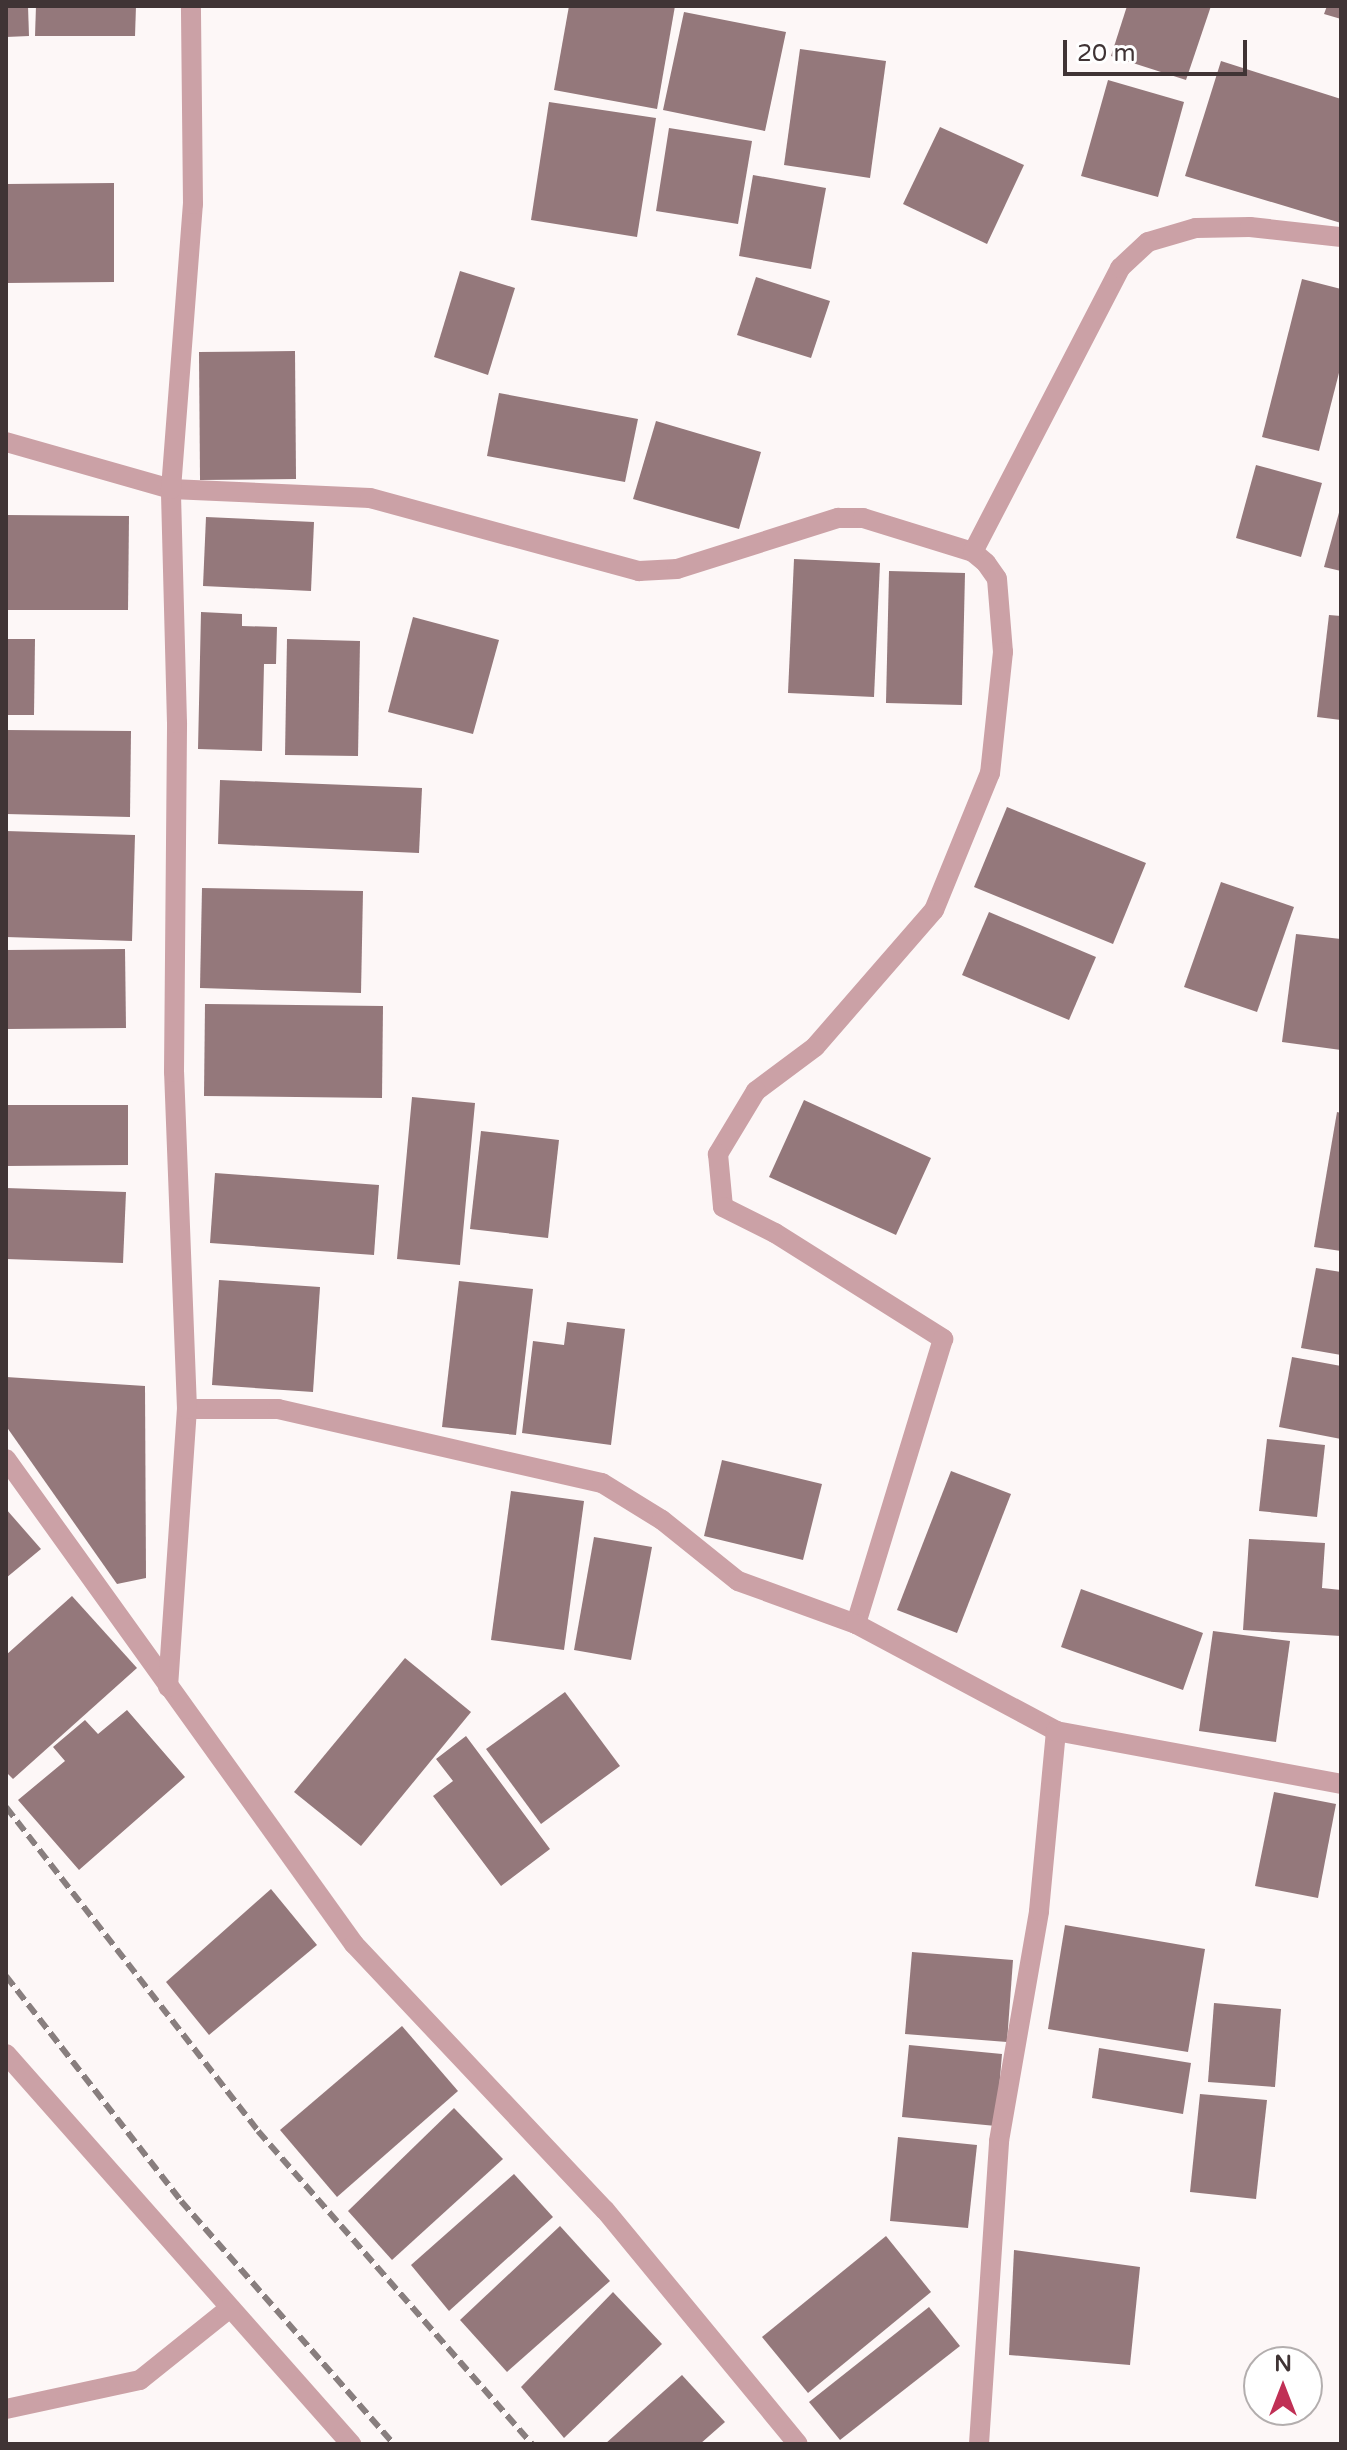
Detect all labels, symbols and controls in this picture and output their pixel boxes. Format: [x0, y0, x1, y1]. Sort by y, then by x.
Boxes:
scale bar [1067, 24, 1251, 74]
text: 20 m [1077, 39, 1135, 68]
north arrow [1243, 2346, 1323, 2426]
text: N [1274, 2351, 1292, 2377]

